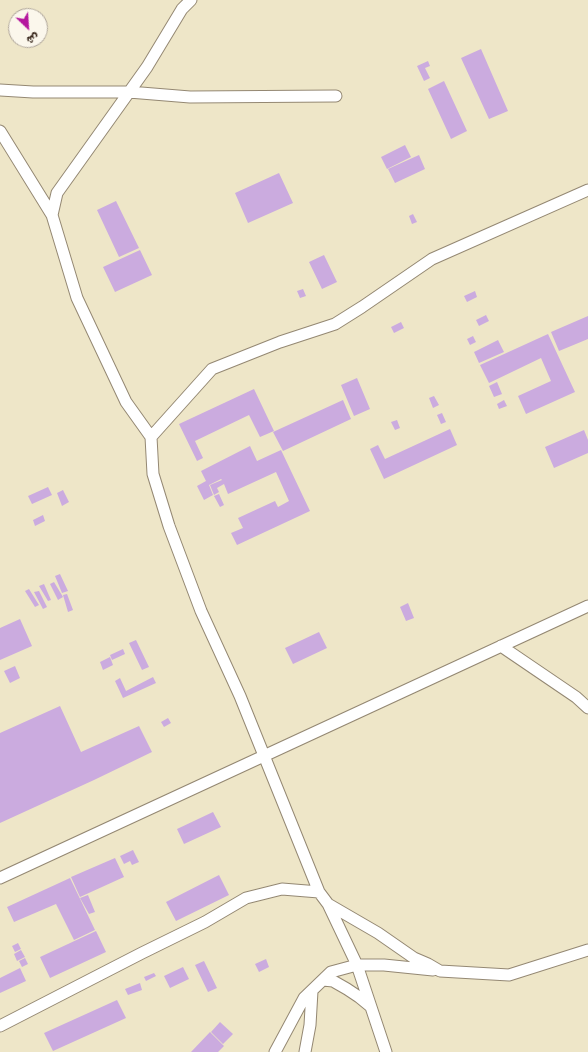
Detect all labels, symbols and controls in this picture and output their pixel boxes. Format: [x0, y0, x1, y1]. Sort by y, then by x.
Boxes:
north arrow [8, 8, 48, 48]
text: ش [25, 30, 41, 47]

